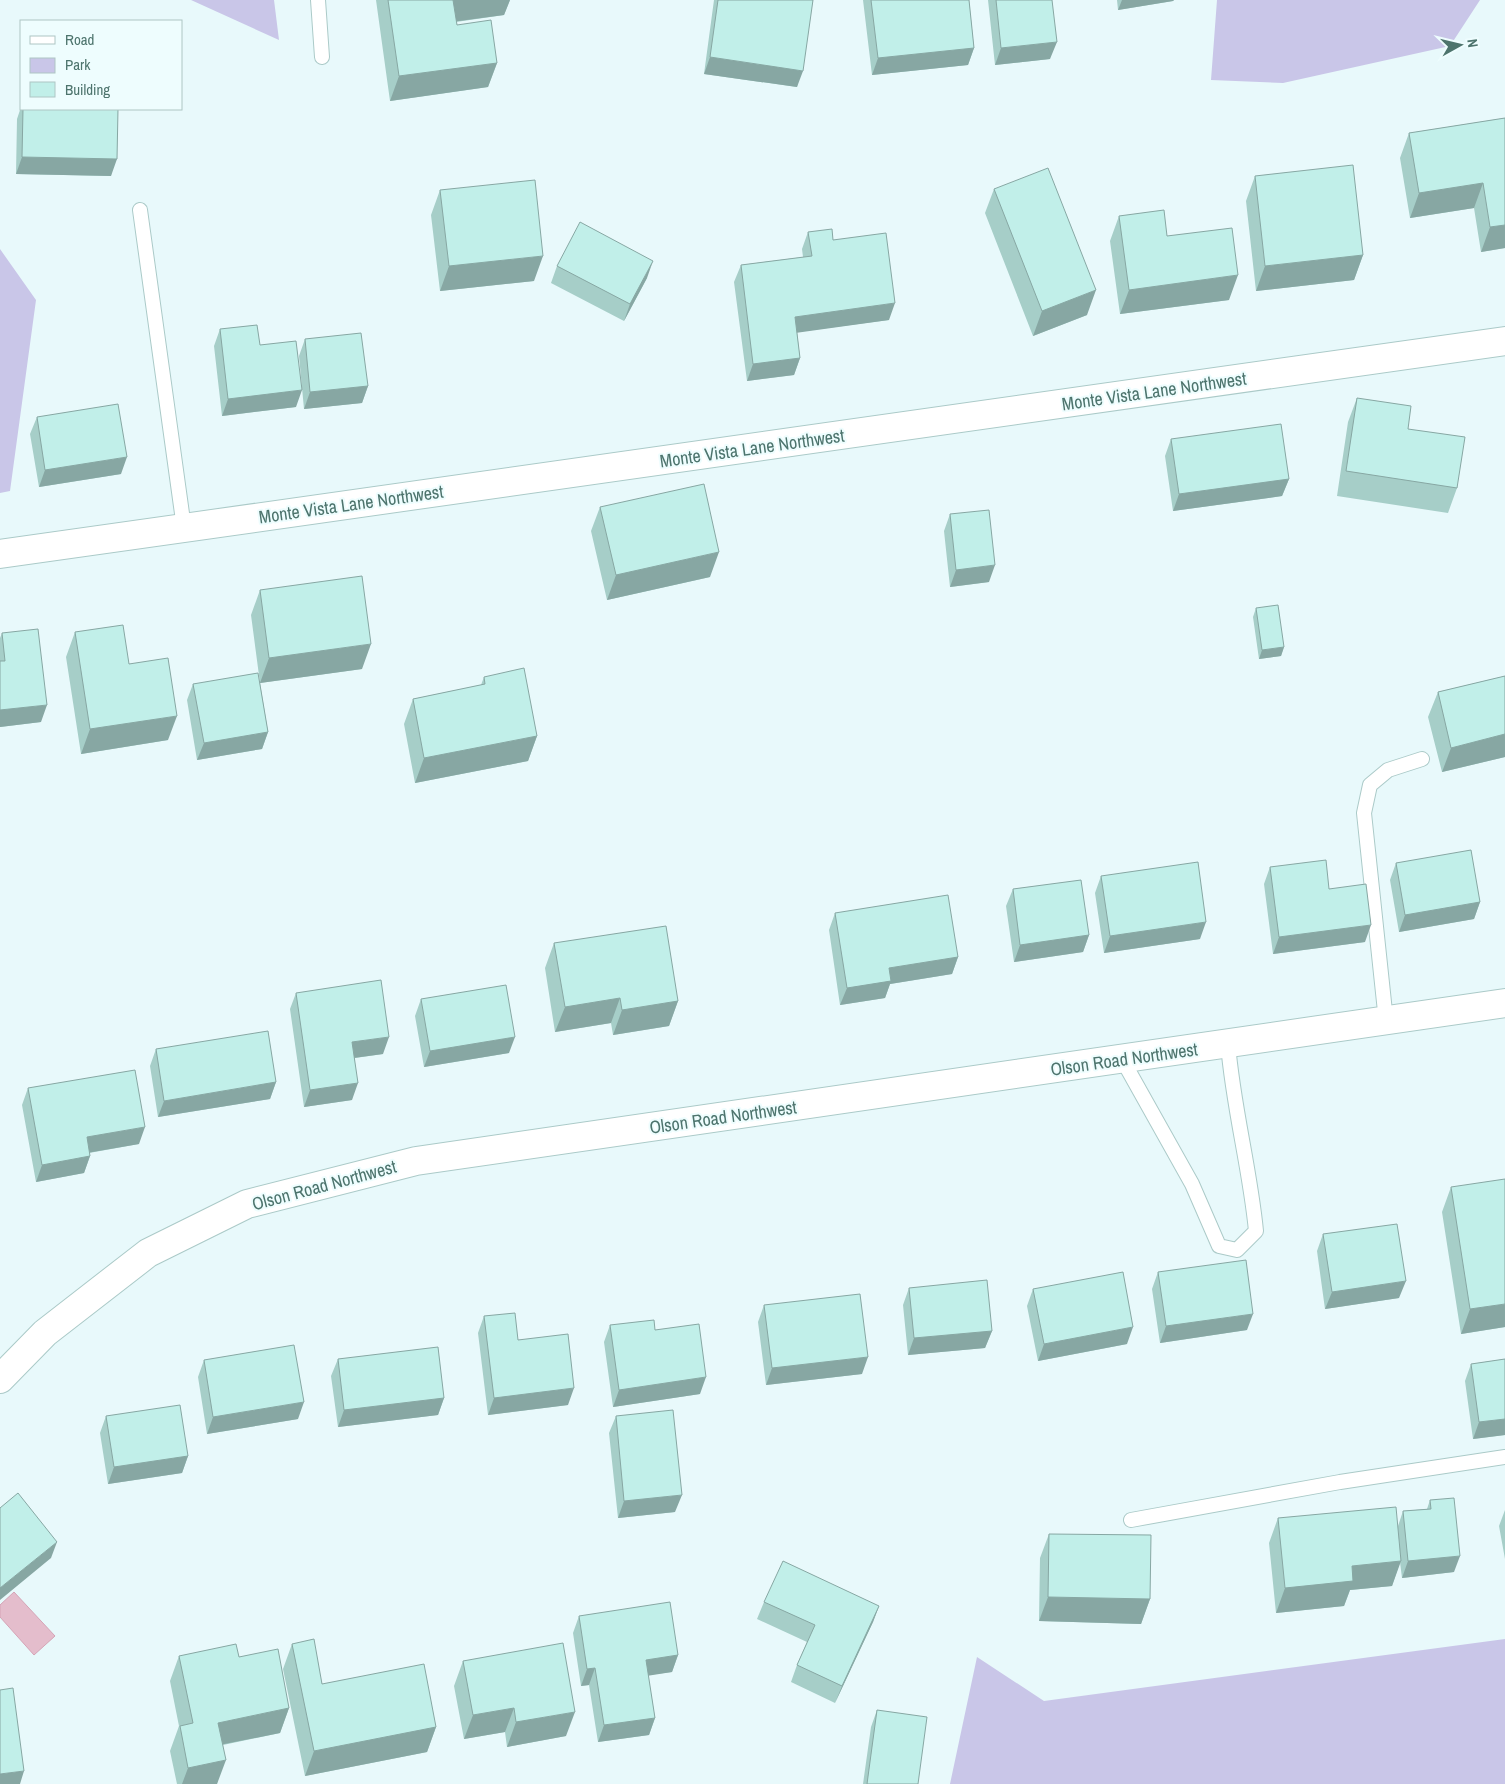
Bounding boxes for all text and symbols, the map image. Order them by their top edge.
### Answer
legend [20,20,182,110]
north arrow [1435,20,1485,70]
text: Road [65,29,94,50]
text: N [1463,38,1482,49]
text: Park [65,54,91,75]
text: Building [65,79,110,100]
street label: Monte Vista Lane Northwest [1060,366,1248,416]
street label: Monte Vista Lane Northwest [658,423,846,473]
street label: Monte Vista Lane Northwest [257,479,445,529]
street label: Olson Road Northwest [1049,1036,1199,1082]
street label: Olson Road Northwest [648,1094,798,1140]
street label: Olson Road Northwest [249,1154,399,1216]

